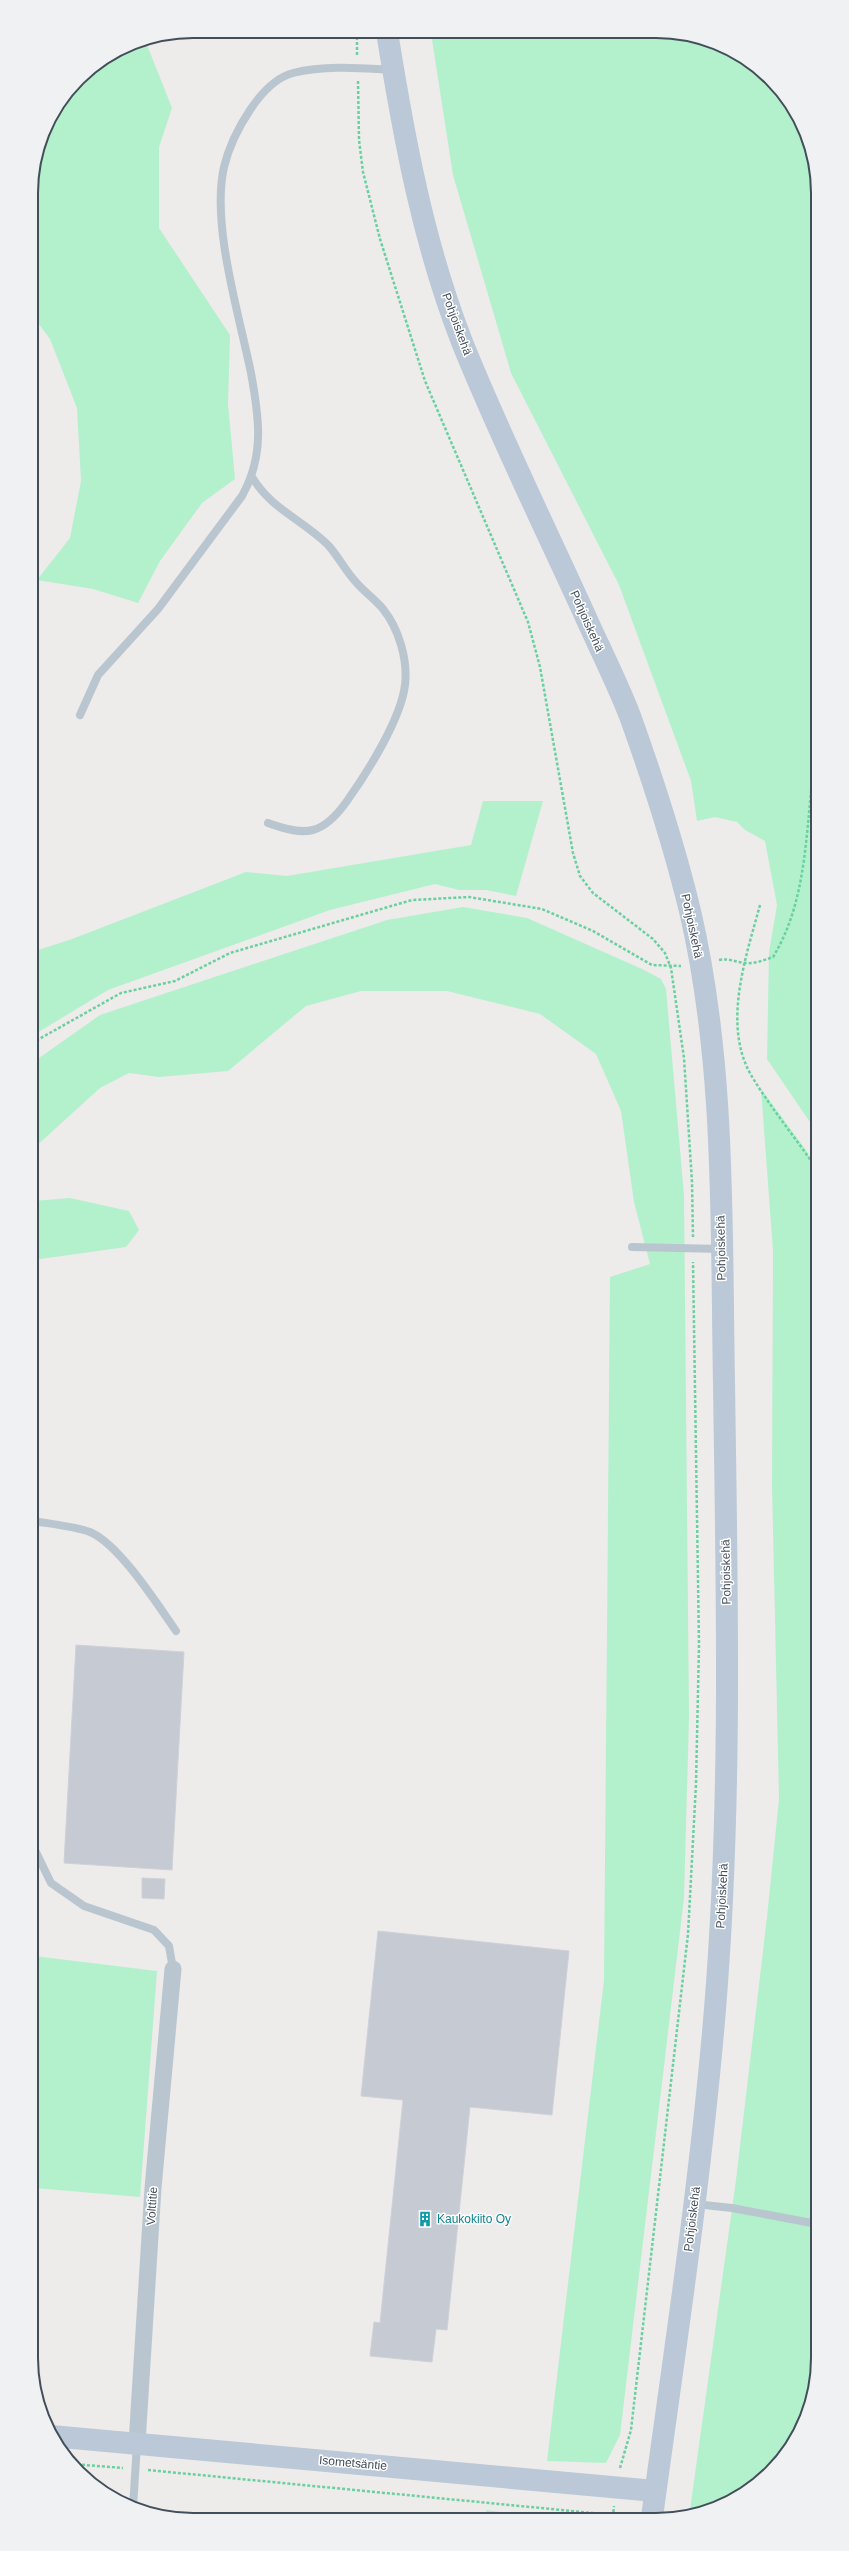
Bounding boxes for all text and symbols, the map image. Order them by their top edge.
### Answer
street label: Pohjoiskehä [439,291,475,357]
street label: Pohjoiskehä [567,588,607,654]
street label: Pohjoiskehä [678,893,706,960]
street label: Pohjoiskehä [713,1215,729,1281]
street label: Pohjoiskehä [718,1539,734,1605]
street label: Pohjoiskehä [713,1863,731,1929]
street label: Pohjoiskehä [681,2185,703,2252]
street label: Volttitie [144,2186,160,2226]
building icon: Kaukokiito Oy [416,2210,434,2228]
place label: Kaukokiito Oy [437,2212,511,2226]
street label: Isometsäntie [318,2453,388,2473]

